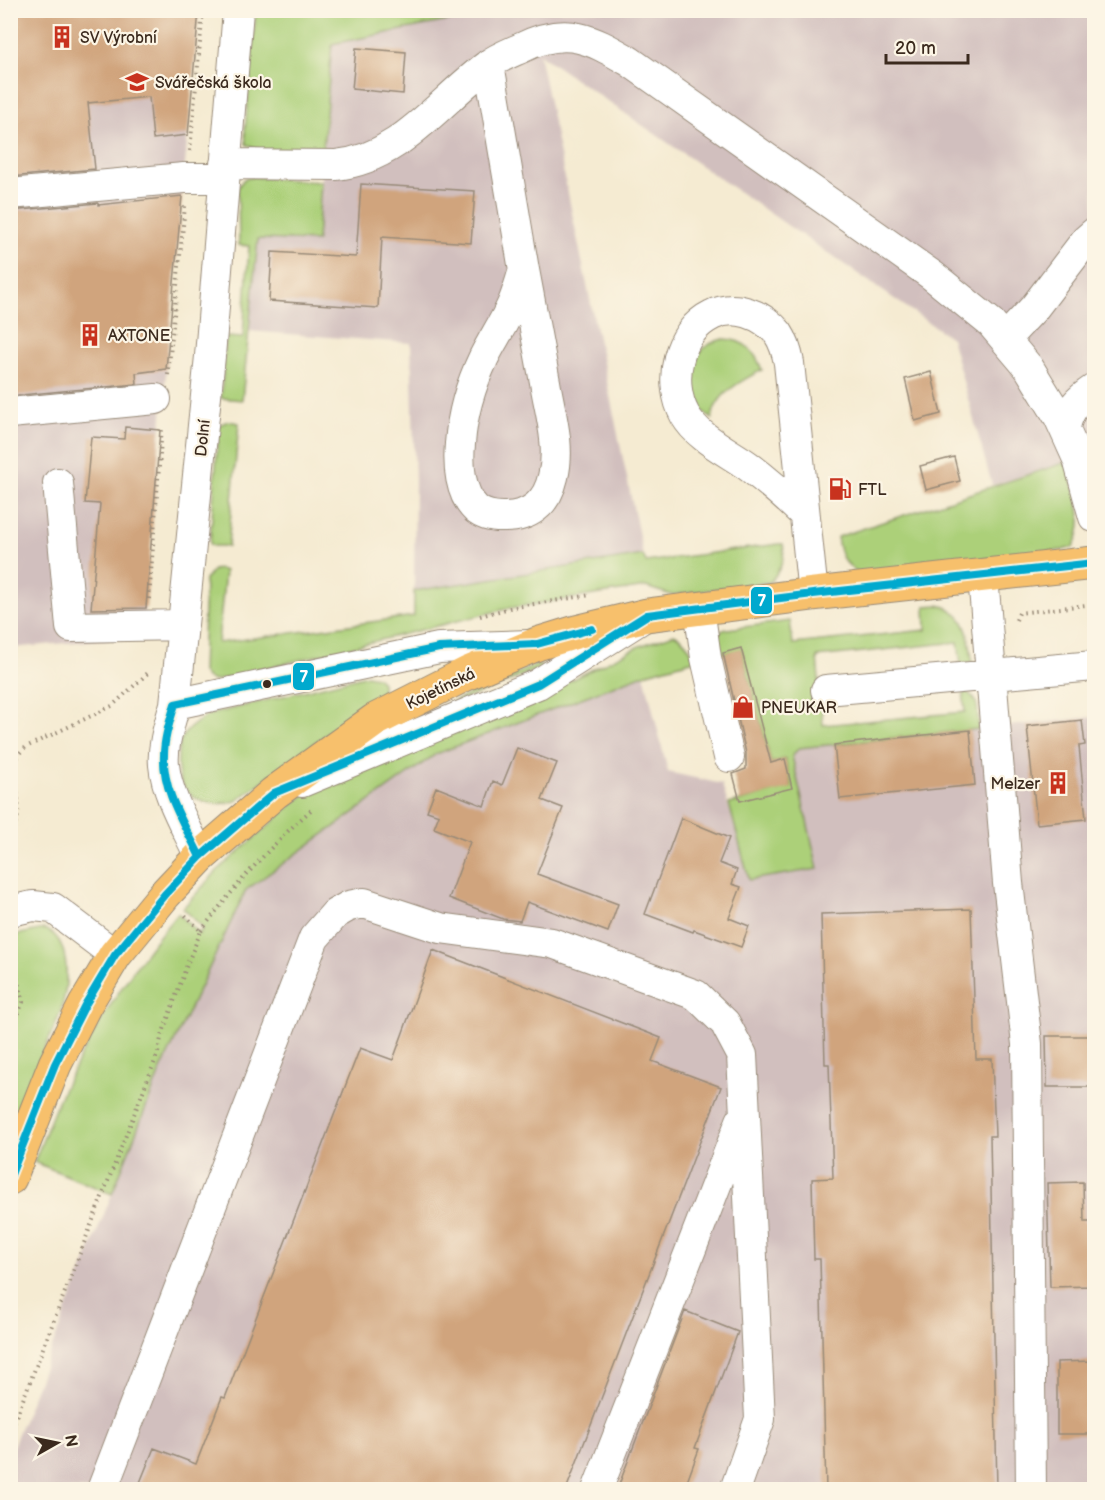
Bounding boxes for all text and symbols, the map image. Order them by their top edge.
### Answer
building icon: SV Výrobní [49,24,75,50]
scale bar [886,27,968,65]
place label: SV Výrobní [80,29,157,48]
text: 20 m [895,38,936,59]
school or university icon: Svářečská škola [124,69,150,95]
place label: Svářečská škola [155,74,271,93]
building icon: AXTONE [77,322,103,348]
place label: AXTONE [108,327,170,346]
street label: Dolní [192,419,215,458]
fuel station icon: FTL [827,476,853,502]
place label: FTL [858,481,887,500]
line badge: 7 [750,586,773,615]
text: 7 [758,592,767,611]
line badge: 7 [292,662,315,691]
street label: Kojetínská [403,664,478,714]
text: 7 [300,668,309,687]
unlabelled marker [261,678,273,690]
shop icon: PNEUKAR [730,694,756,720]
place label: PNEUKAR [761,699,837,718]
building icon: Melzer [1045,770,1071,796]
place label: Melzer [990,775,1040,794]
north arrow [27,1413,87,1473]
text: N [60,1433,81,1448]

